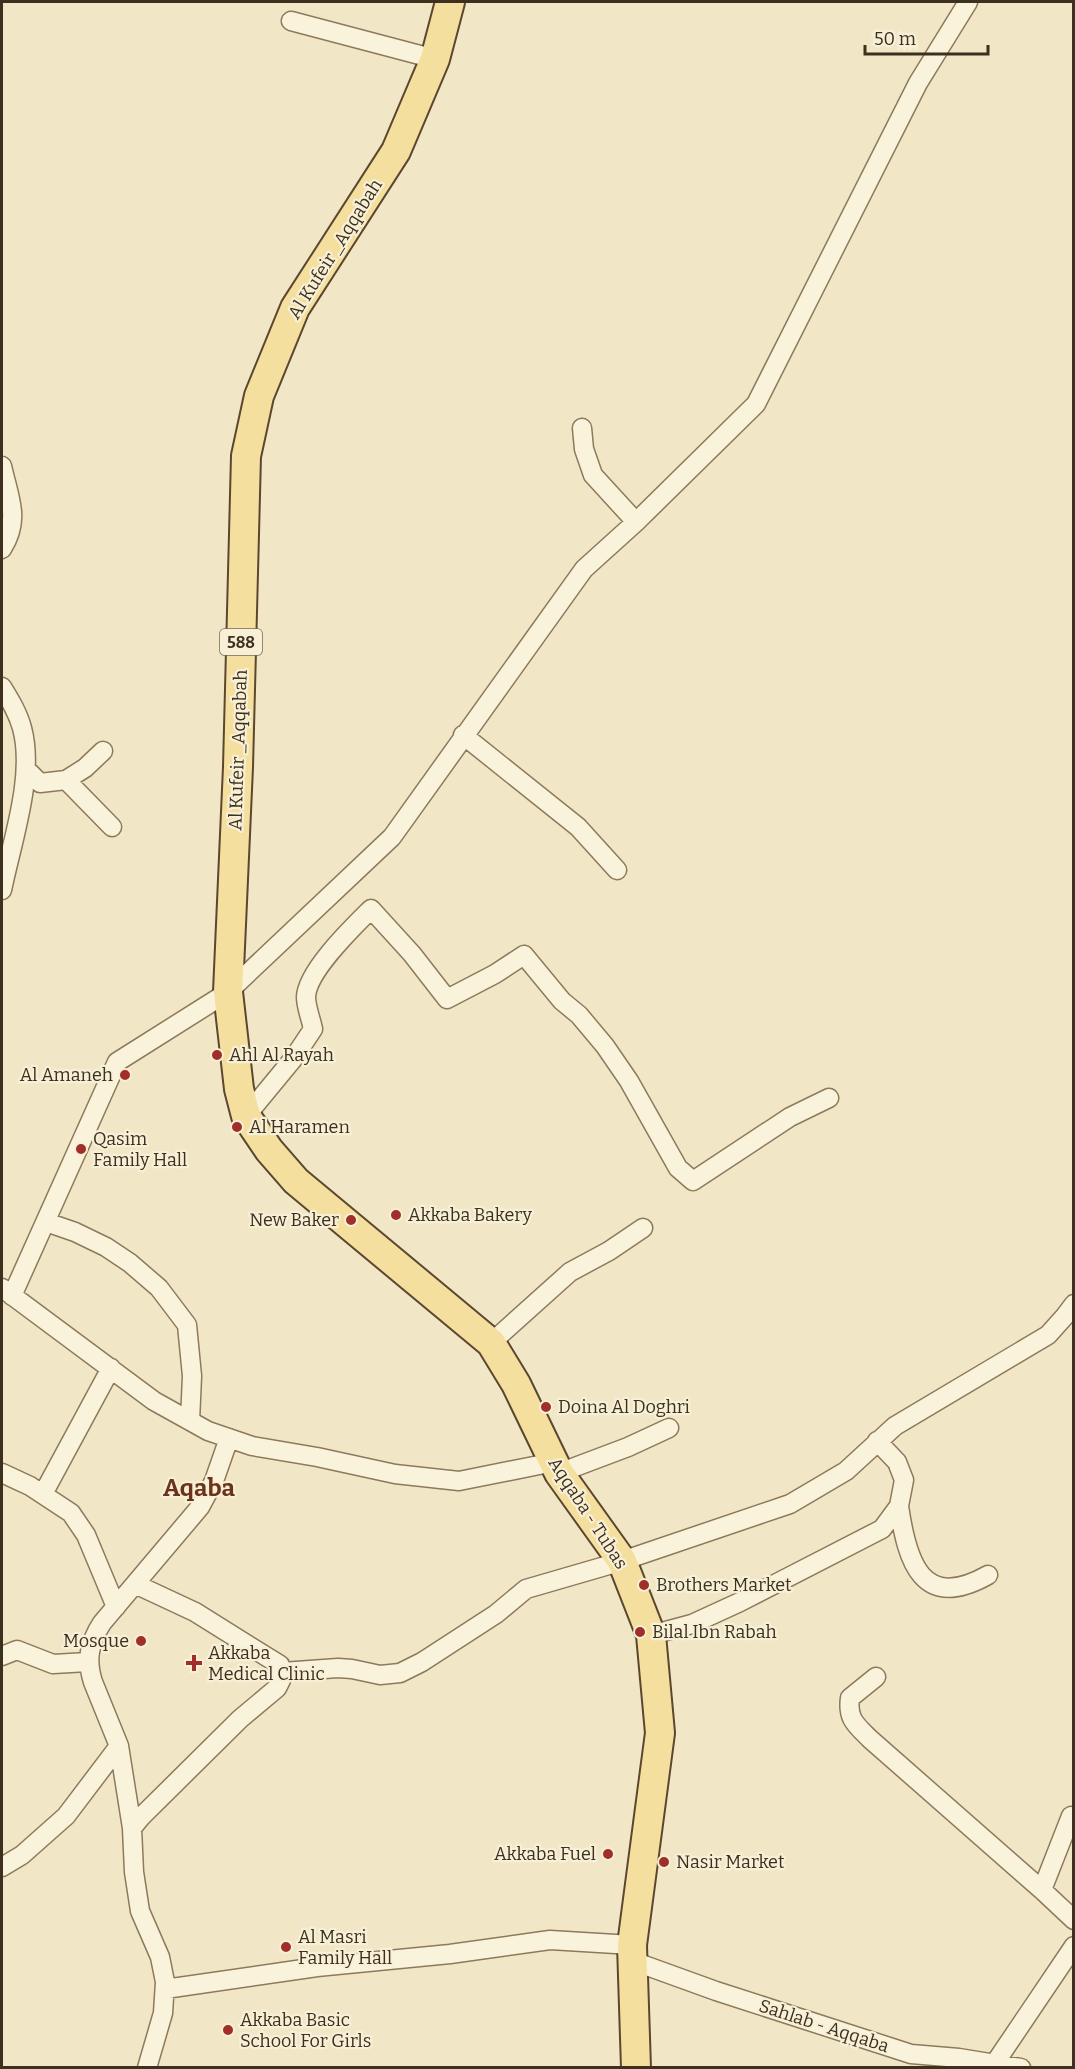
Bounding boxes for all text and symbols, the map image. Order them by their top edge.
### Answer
scale bar [865,18,988,56]
text: 50 m [874,28,916,50]
street label: Al Kufeir _Aqqabah [283,175,387,323]
road number: 588 [220,629,262,655]
street label: Al Kufeir _Aqqabah [224,669,252,831]
place label: Ahl Al Rayah [229,1044,334,1066]
marker: Ahl Al Rayah [210,1048,224,1062]
place label: Al Amaneh [20,1064,113,1086]
marker: Al Amaneh [118,1068,132,1082]
place label: Al Haramen [249,1116,350,1138]
marker: Al Haramen [230,1120,244,1134]
place label: Qasim Family Hall [93,1128,187,1171]
marker: Qasim Family Hall [74,1142,88,1156]
place label: Akkaba Bakery [408,1204,532,1226]
marker: Akkaba Bakery [389,1208,403,1222]
place label: New Baker [249,1209,339,1231]
marker: New Baker [344,1213,358,1227]
place label: Doina Al Doghri [558,1396,690,1418]
marker: Doina Al Doghri [539,1400,553,1414]
street label: Aqqaba - Tubas [544,1453,632,1573]
district label: Aqaba [163,1474,236,1502]
place label: Brothers Market [656,1574,792,1596]
marker: Brothers Market [637,1578,651,1592]
place label: Bilal Ibn Rabah [652,1621,777,1643]
marker: Bilal Ibn Rabah [633,1625,647,1639]
place label: Mosque [63,1630,129,1652]
marker: Mosque [134,1634,148,1648]
place label: Akkaba Medical Clinic [208,1642,325,1685]
marker: Akkaba Medical Clinic [185,1654,203,1672]
place label: Akkaba Fuel [494,1843,596,1865]
marker: Akkaba Fuel [601,1847,615,1861]
place label: Nasir Market [676,1851,785,1873]
marker: Nasir Market [657,1855,671,1869]
place label: Al Masri Family Hall [298,1926,392,1969]
marker: Al Masri Family Hall [279,1940,293,1954]
street label: Sahlab - Aqqaba [756,1995,892,2057]
place label: Akkaba Basic School For Girls [240,2009,371,2052]
marker: Akkaba Basic School For Girls [221,2023,235,2037]

